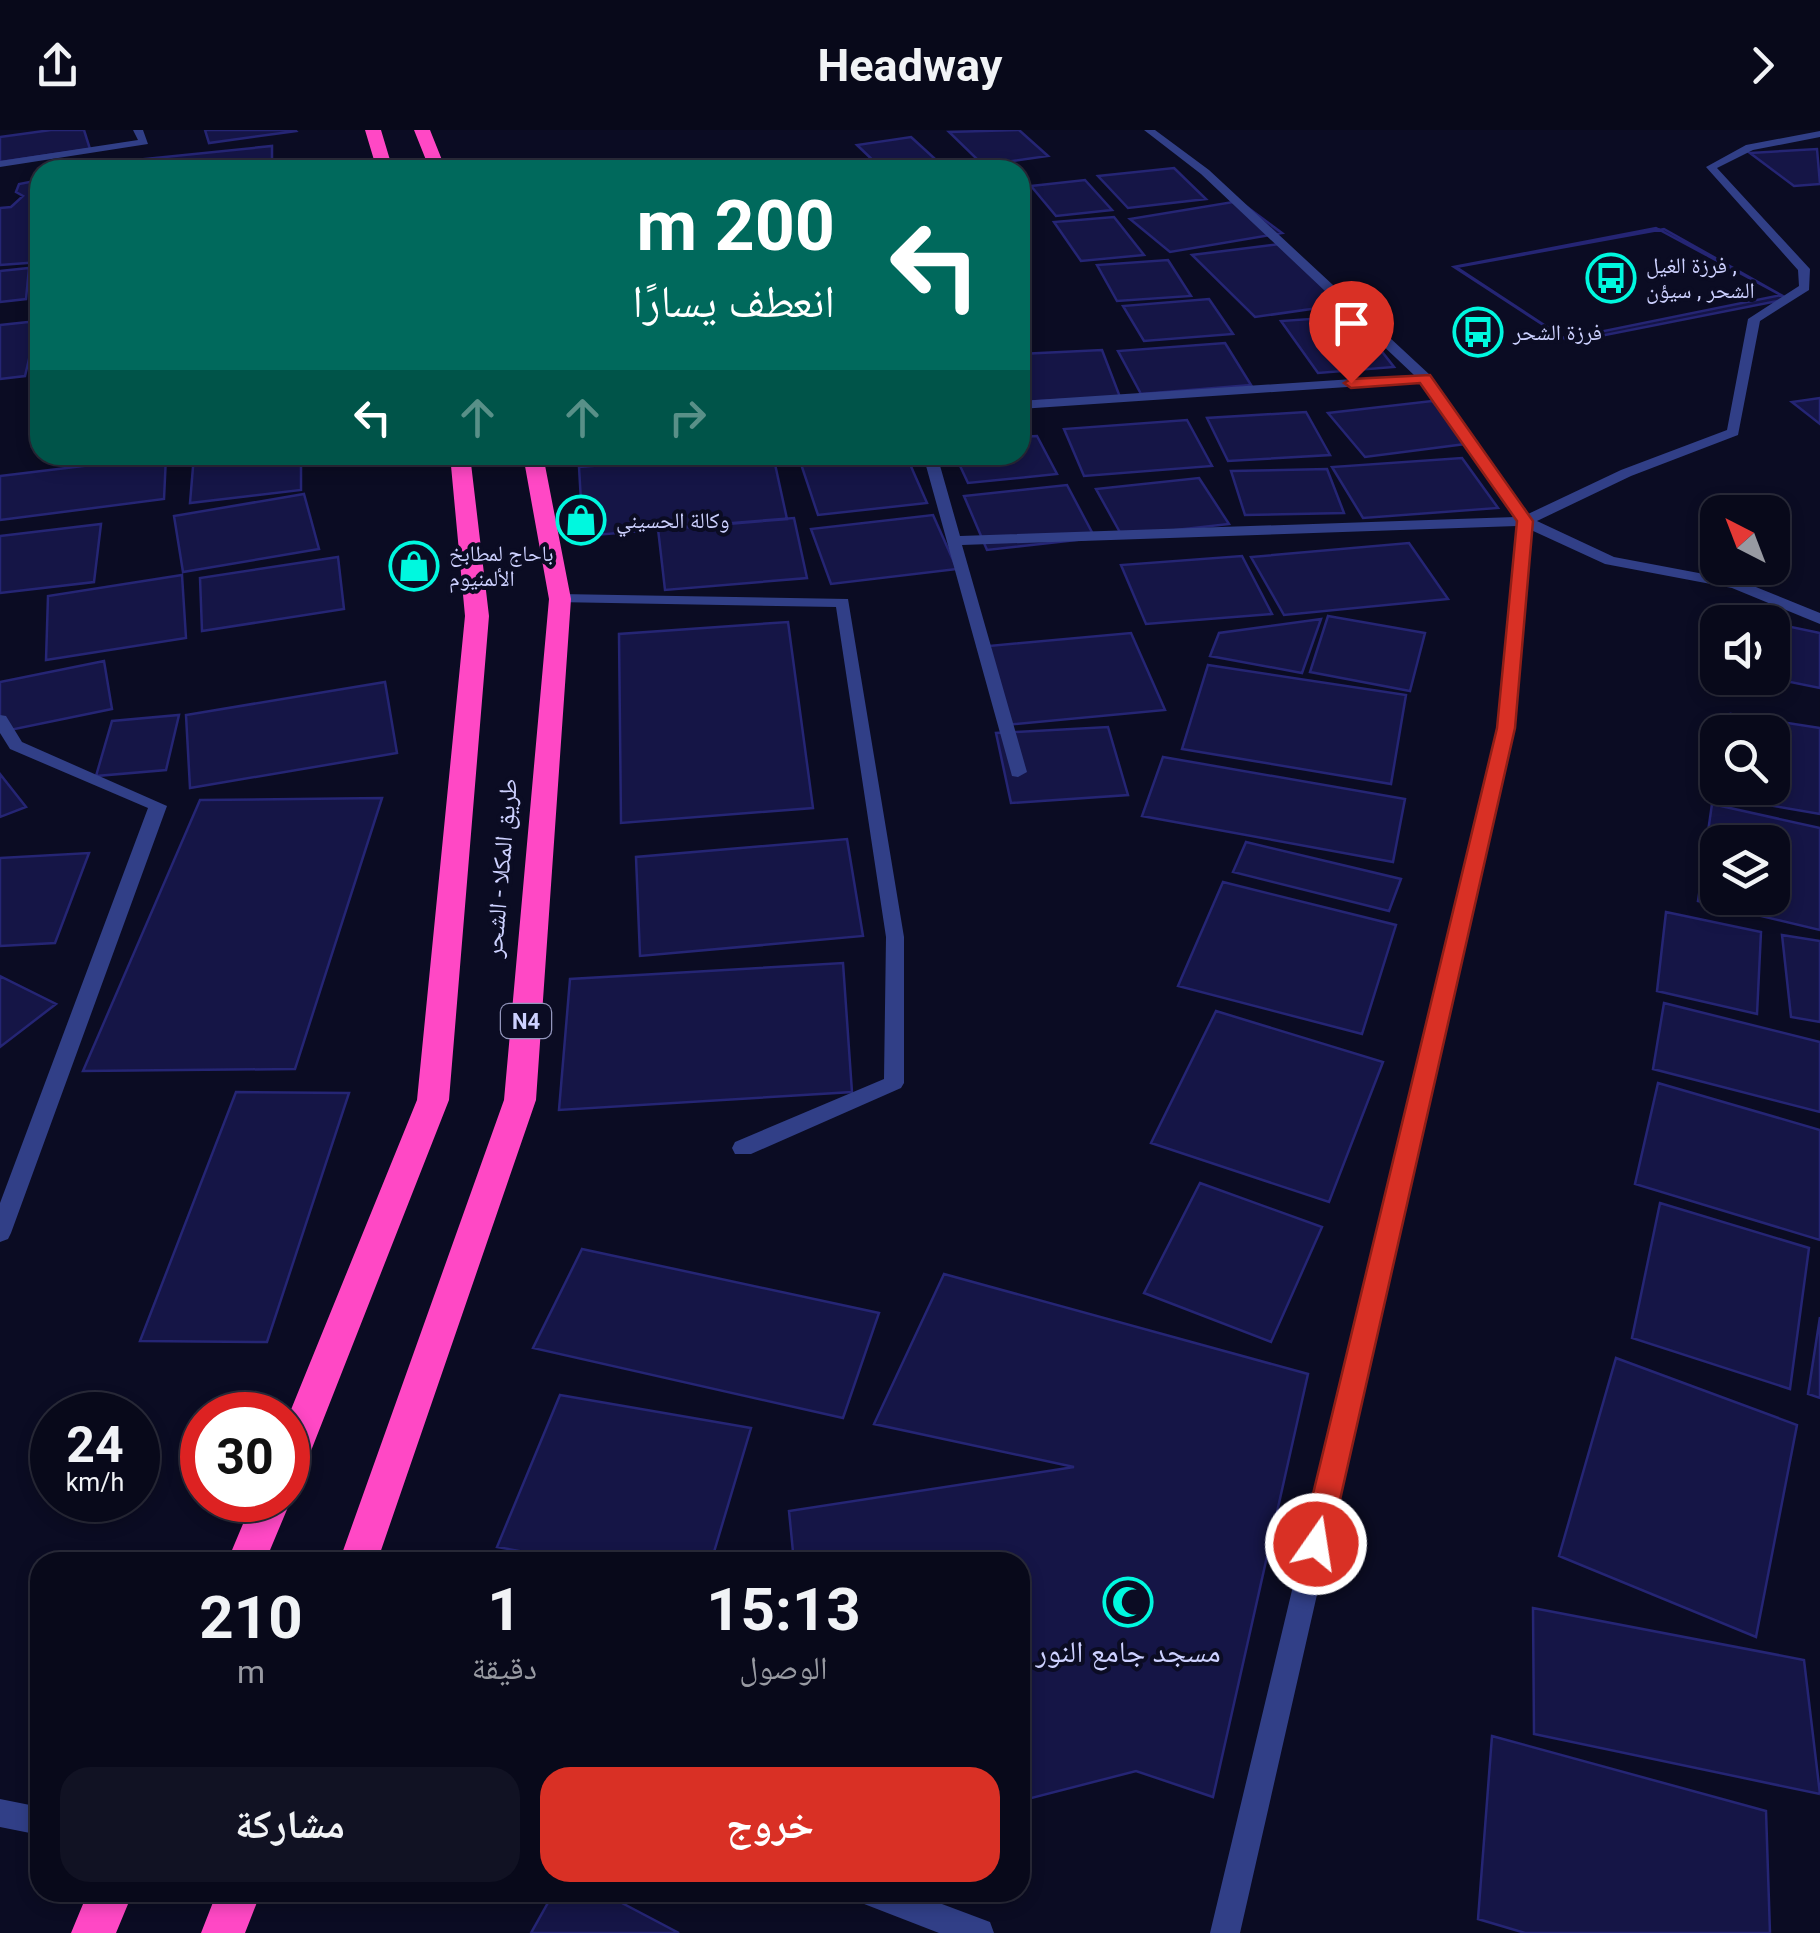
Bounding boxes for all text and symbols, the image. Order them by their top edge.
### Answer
icon: share [30,38,85,93]
icon: forward [1735,38,1790,93]
text: Headway [818,39,1002,92]
text: 200 m [636,185,835,267]
icon: left [870,200,1000,330]
bus stop icon: فرزة الغيل , الشحر , سيؤن [1585,252,1637,304]
place label: فرزة الغيل , الشحر , سيؤن [1646,253,1755,304]
text: انعطف يسارًا [632,275,835,328]
pin [1309,281,1394,384]
icon: arrive [1324,296,1379,351]
bus stop icon: فرزة الشحر [1452,306,1504,358]
place label: فرزة الشحر [1512,320,1602,345]
icon: left [345,390,400,445]
icon: ahead [450,390,505,445]
icon: ahead [555,390,610,445]
icon: right [660,390,715,445]
shop icon: وكالة الحسيني [555,494,607,546]
north arrow [1700,495,1790,585]
map controls [1700,495,1790,915]
place label: وكالة الحسيني [616,508,730,537]
shop icon: باحاج لمطابخ الألمنيوم [388,540,440,592]
place label: باحاج لمطابخ الألمنيوم [449,541,553,593]
button: sound [1700,605,1790,695]
button: search [1700,715,1790,805]
street label: طريق المكلا - الشحر [479,777,524,960]
button: layers [1700,825,1790,915]
road number: N4 [501,1004,551,1038]
speed limit sign: 30 [180,1392,310,1522]
text: 24 [66,1416,124,1474]
text: km/h [66,1468,124,1497]
position arrow [1264,1492,1368,1596]
text: 1 [487,1574,522,1645]
text: 15:13 [706,1574,861,1645]
mosque icon: مسجد جامع النور [1102,1576,1154,1628]
text: 210 [199,1582,303,1653]
place label: مسجد جامع النور [1034,1634,1221,1671]
text: دقيقة [472,1649,537,1687]
text: الوصول [739,1649,828,1687]
text: m [237,1653,265,1691]
button: مشاركة [60,1767,520,1882]
button: خروج [540,1767,1000,1882]

